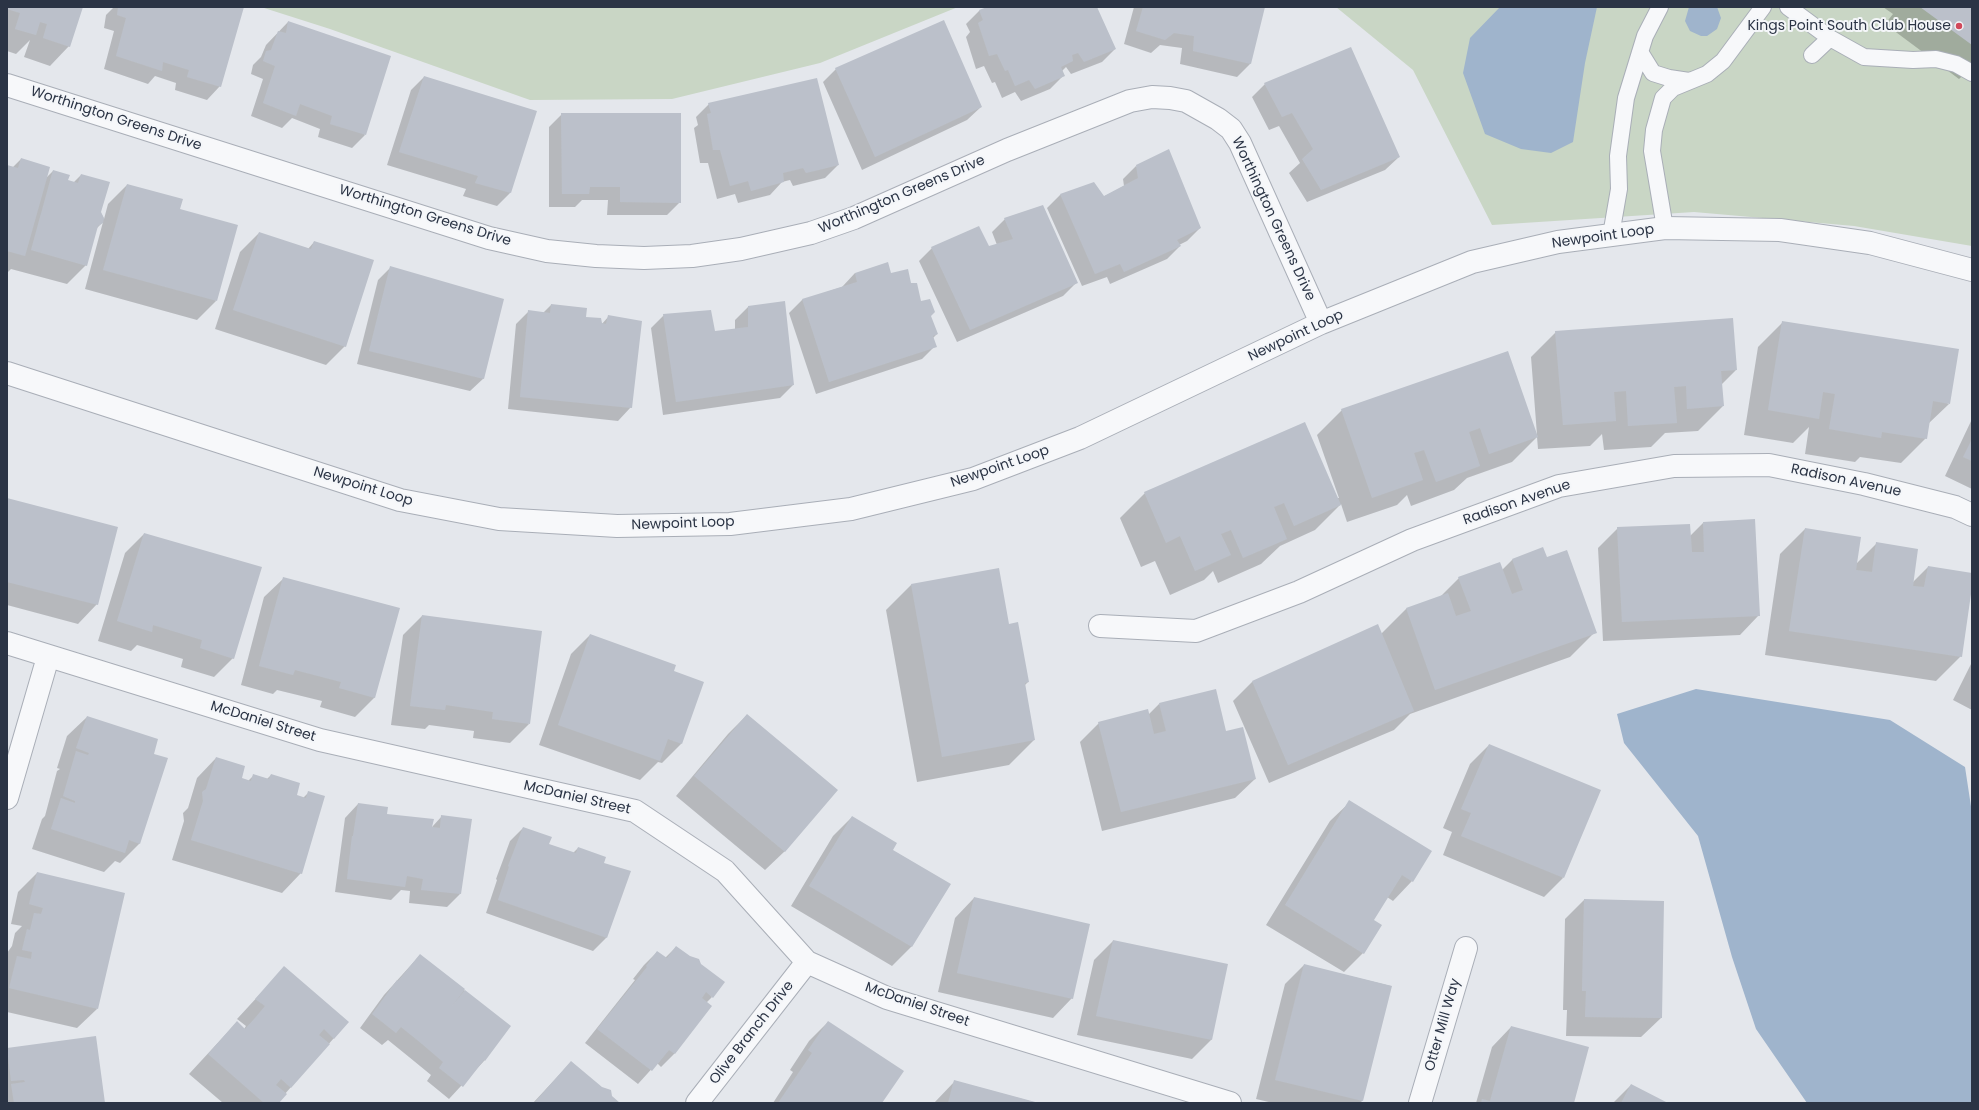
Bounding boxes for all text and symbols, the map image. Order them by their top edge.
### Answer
place label: Kings Point South Club House [1747,18,1951,34]
marker: Kings Point South Club House [1954,21,1964,31]
street label: Worthington Greens Drive [28,83,204,155]
street label: Worthington Greens Drive [1228,134,1318,304]
street label: Worthington Greens Drive [816,152,988,238]
street label: Worthington Greens Drive [337,182,513,250]
street label: Newpoint Loop [1551,222,1655,252]
street label: Newpoint Loop [1246,307,1346,365]
street label: Newpoint Loop [949,442,1051,492]
street label: Radison Avenue [1789,461,1903,501]
street label: Newpoint Loop [311,464,415,510]
street label: Radison Avenue [1461,477,1573,529]
street label: Newpoint Loop [631,514,735,534]
street label: McDaniel Street [208,698,318,746]
street label: McDaniel Street [522,778,632,818]
street label: Otter Mill Way [1422,977,1464,1073]
street label: Olive Branch Drive [706,978,798,1088]
street label: McDaniel Street [863,979,971,1031]

